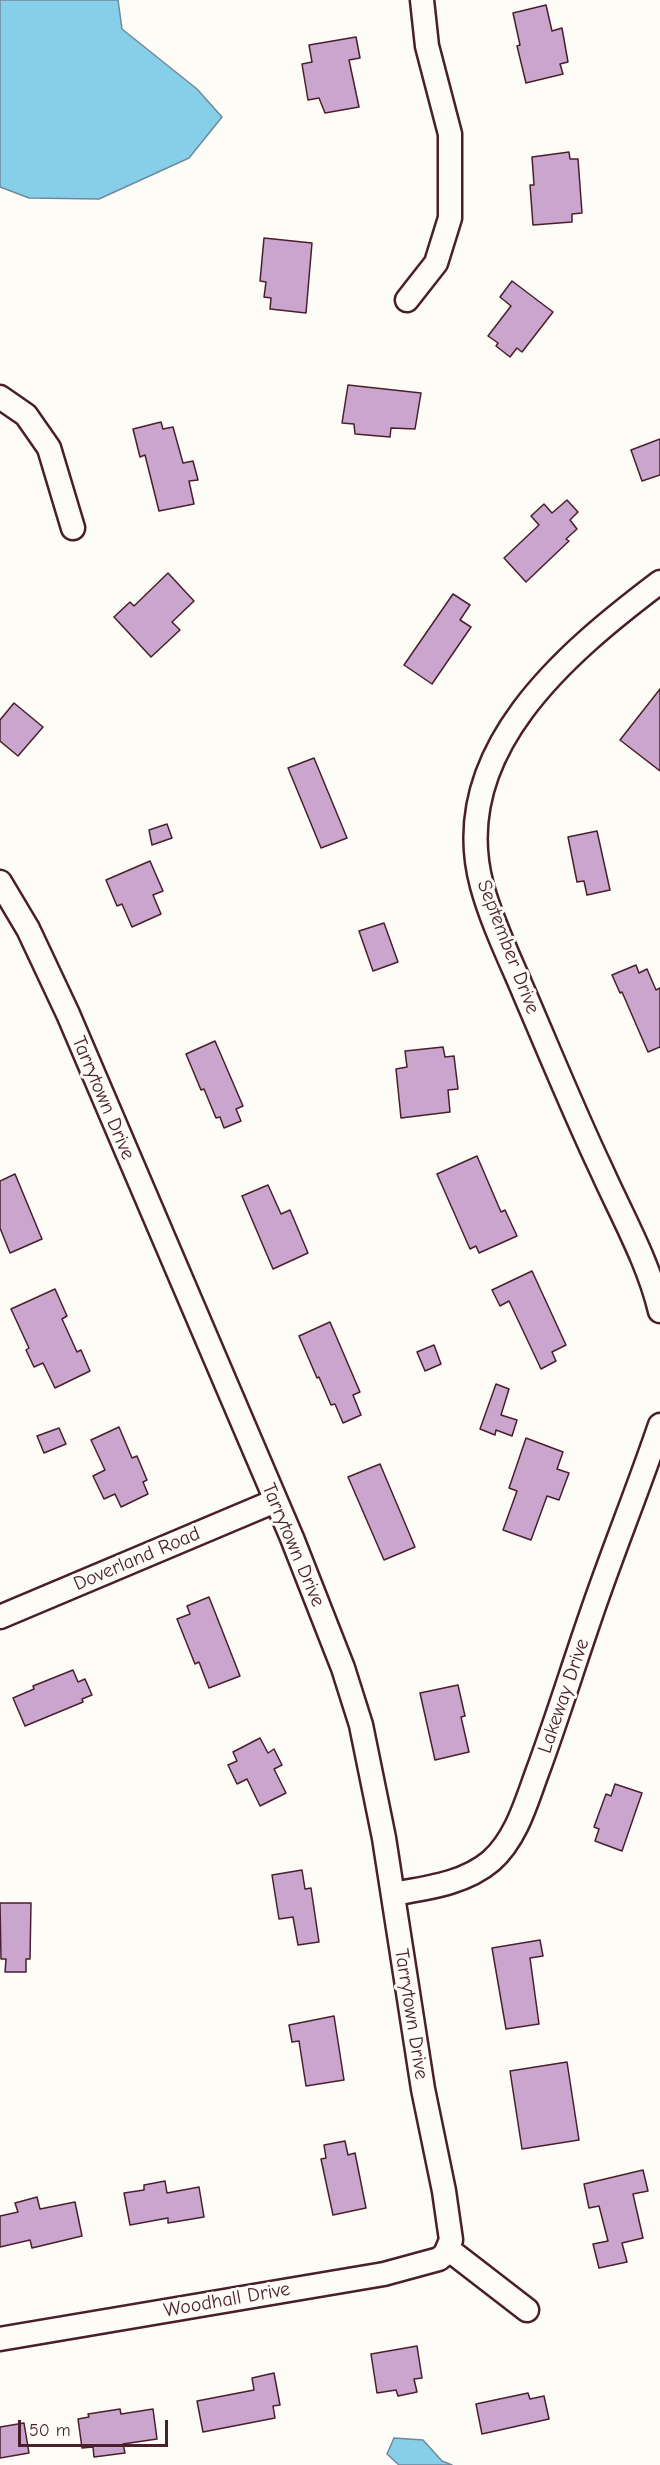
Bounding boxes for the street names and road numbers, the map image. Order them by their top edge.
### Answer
street label: September Drive [471,877,545,1017]
street label: Tarrytown Drive [66,1033,140,1163]
street label: Tarrytown Drive [256,1480,330,1610]
street label: Doverland Road [70,1522,204,1596]
street label: Lakeway Drive [533,1635,595,1757]
street label: Tarrytown Drive [389,1947,433,2081]
street label: Woodhall Drive [162,2277,292,2323]

